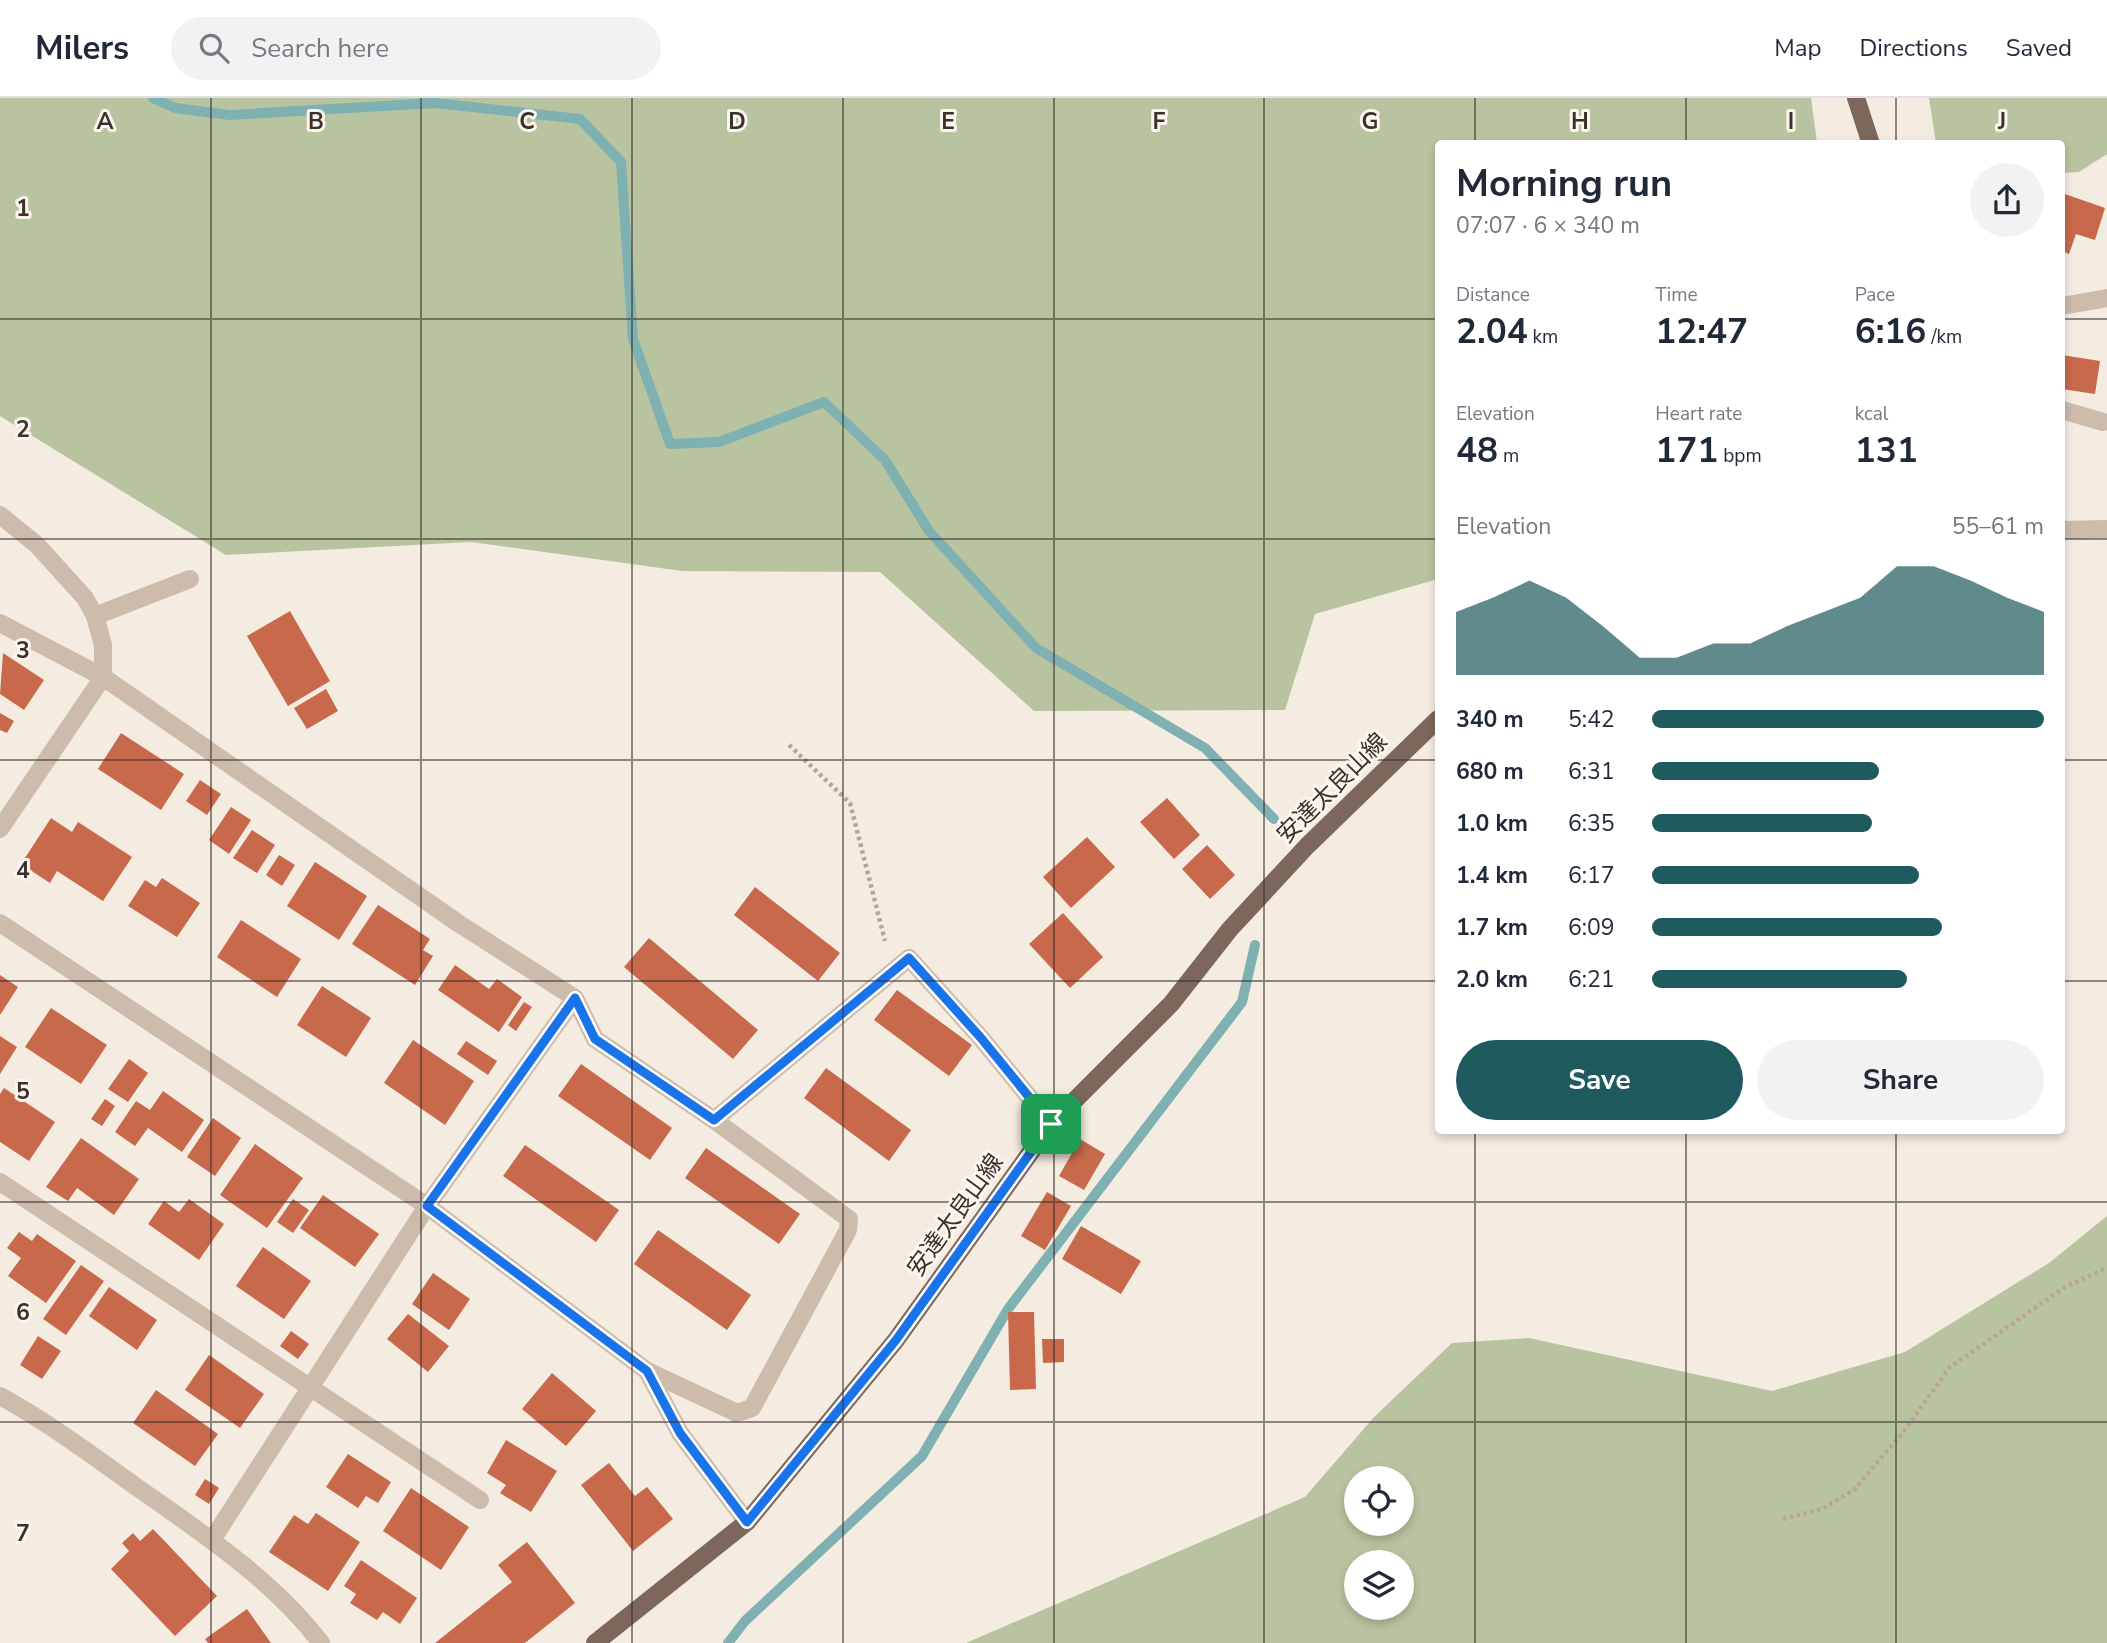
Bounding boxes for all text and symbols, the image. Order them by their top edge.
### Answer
search box [171,17,661,80]
text: Milers [35,26,129,71]
icon: search [195,29,233,67]
text: Search here [251,31,389,66]
text: Map [1774,32,1821,64]
text: Directions [1859,32,1968,64]
text: Saved [2006,32,2072,64]
text: A [96,106,114,137]
text: B [308,106,324,137]
text: C [519,106,535,137]
text: D [728,106,746,137]
text: E [941,106,955,137]
text: F [1153,106,1166,137]
text: G [1362,106,1378,137]
text: H [1571,106,1589,137]
text: I [1788,106,1794,137]
text: J [1997,106,2006,137]
text: Morning run [1456,158,1672,209]
button: share [1970,163,2044,237]
text: 1 [16,193,30,224]
text: 07:07 · 6 × 340 m [1456,210,1640,241]
text: Distance [1456,282,1530,308]
text: Time [1655,282,1698,308]
text: Pace [1855,282,1895,308]
text: 2.04 [1456,308,1528,355]
text: 12:47 [1655,308,1748,355]
text: 6:16 [1855,308,1926,355]
text: km [1528,324,1558,350]
text: /km [1926,324,1962,350]
text: Elevation [1456,401,1535,427]
text: Heart rate [1655,401,1742,427]
text: kcal [1855,401,1888,427]
text: 2 [16,414,30,445]
text: 48 [1456,427,1498,474]
text: 171 [1655,427,1718,474]
text: 131 [1855,427,1918,474]
text: m [1498,443,1519,469]
text: bpm [1718,443,1762,469]
text: Elevation [1456,511,1551,542]
text: 55–61 m [1952,511,2044,542]
text: 3 [16,635,30,666]
text: 340 m [1456,704,1524,735]
text: 5:42 [1568,704,1615,735]
street label: 安達太良山線 [1270,726,1394,850]
text: 680 m [1456,756,1524,787]
text: 6:31 [1568,756,1615,787]
text: 1.0 km [1456,808,1528,839]
text: 6:35 [1568,808,1615,839]
text: 4 [16,855,30,886]
text: 1.4 km [1456,860,1528,891]
text: 6:17 [1568,860,1615,891]
text: 1.7 km [1456,912,1528,943]
text: 6:09 [1568,912,1615,943]
text: 2.0 km [1456,964,1528,995]
text: 6:21 [1568,964,1615,995]
button: Save [1456,1040,1743,1120]
button: Share [1757,1040,2044,1120]
text: 5 [16,1076,30,1107]
pin [1021,1094,1081,1154]
icon: arrive [1032,1105,1070,1143]
street label: 安達太良山線 [900,1147,1010,1283]
text: 6 [16,1297,30,1328]
map controls [1344,1466,1414,1620]
button: locate [1344,1466,1414,1536]
text: 7 [16,1518,30,1549]
button: layers [1344,1550,1414,1620]

